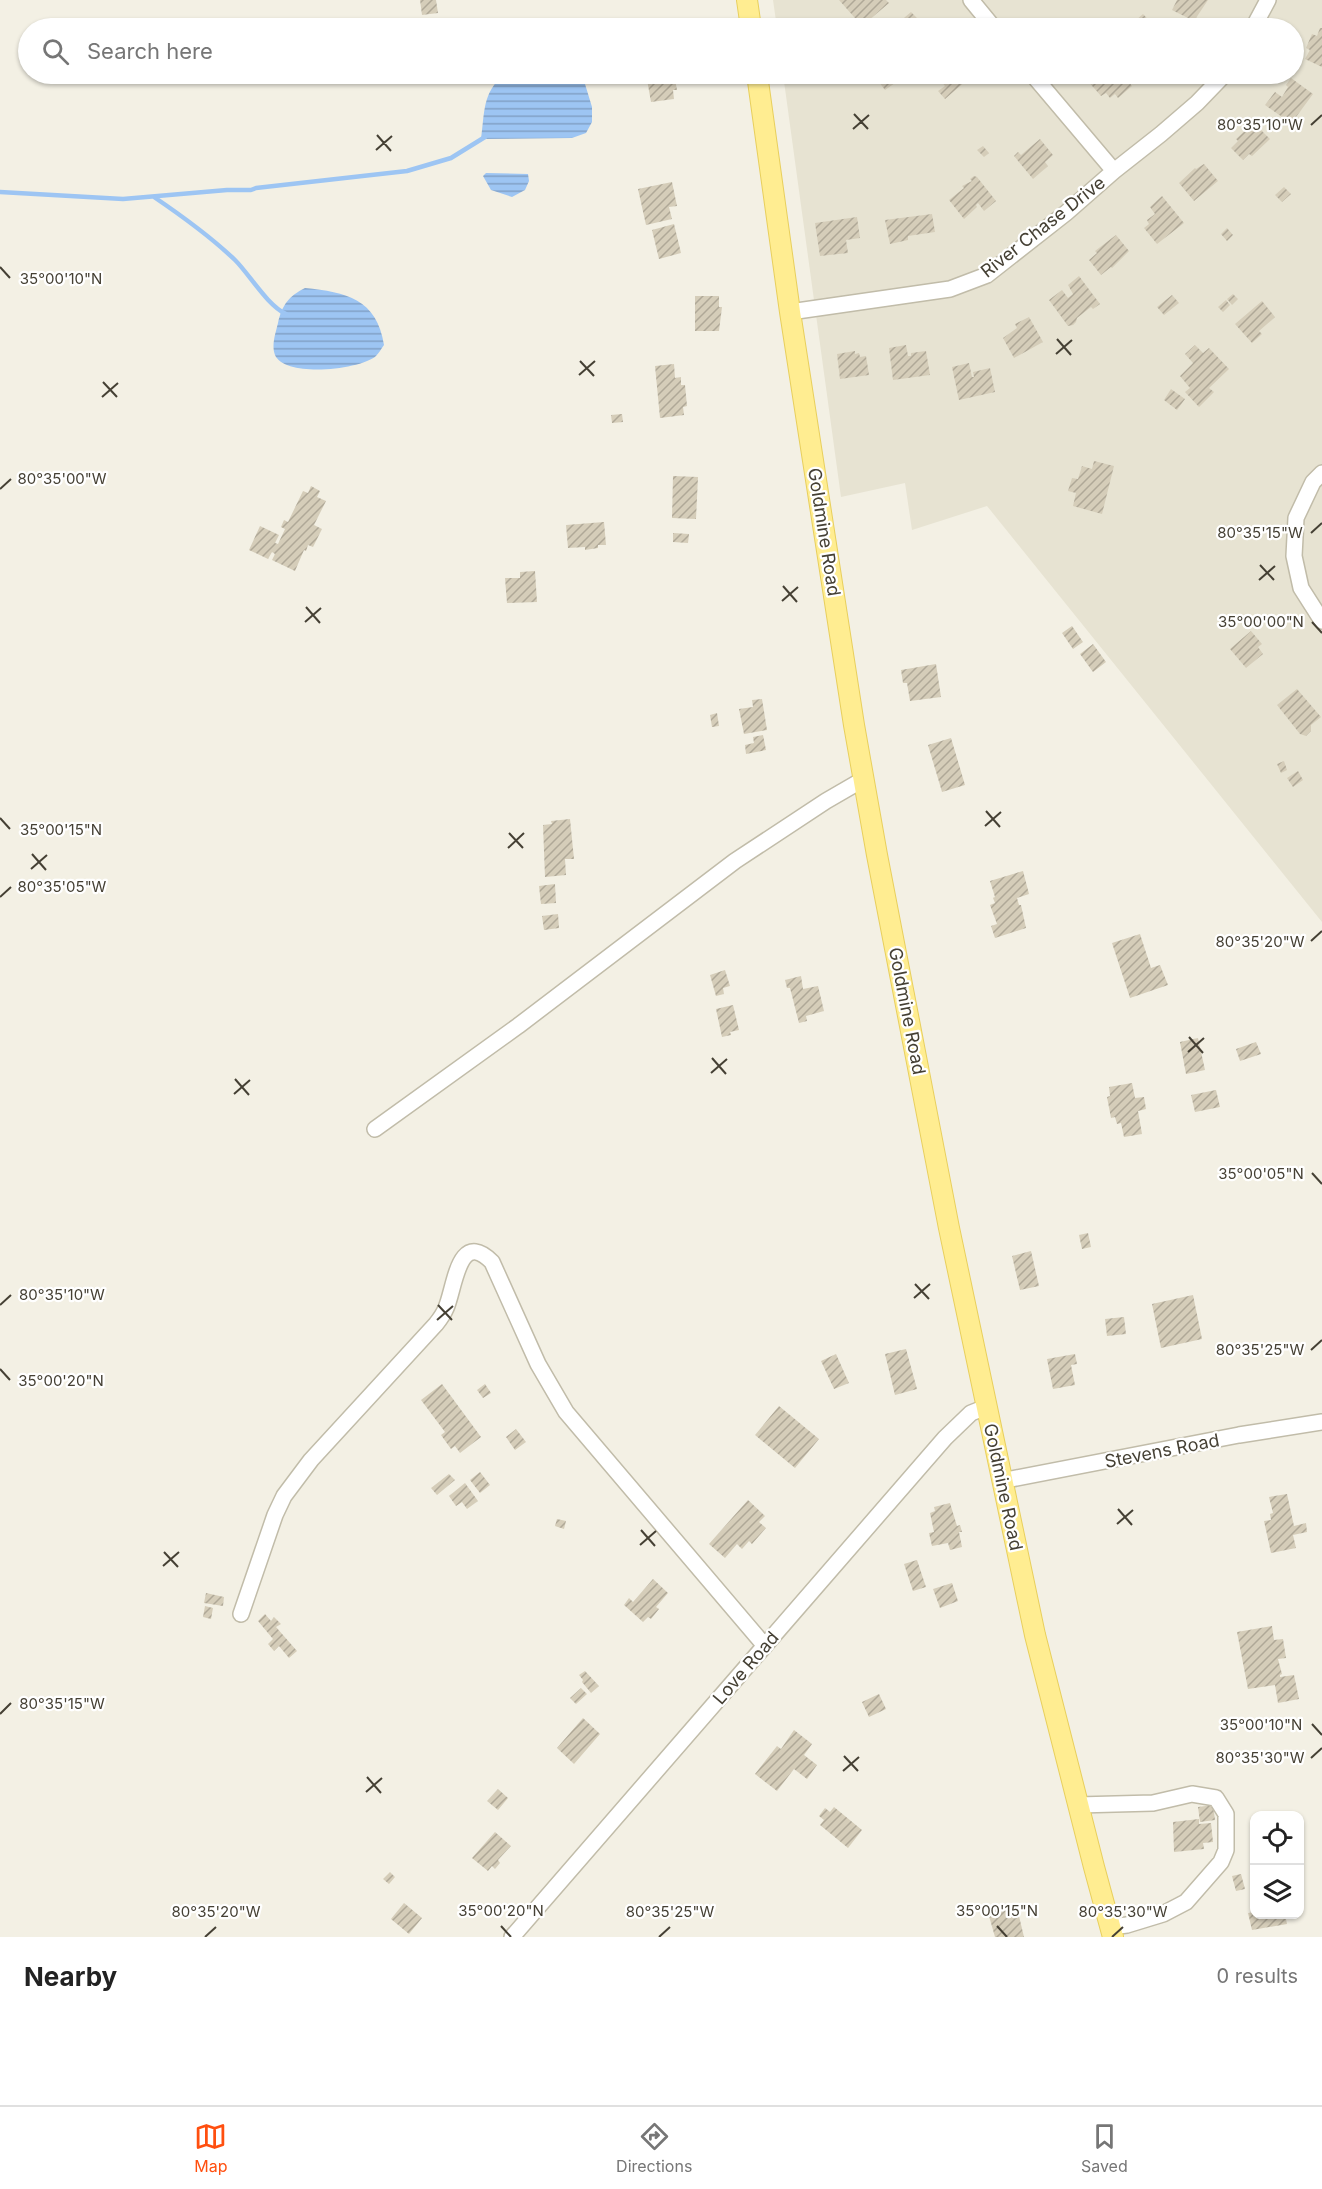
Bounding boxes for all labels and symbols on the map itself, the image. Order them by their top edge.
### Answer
text: 80°35'10"W [1217,115,1303,134]
street label: River Chase Drive [976,172,1109,282]
text: 35°00'10"N [20,269,102,288]
street label: Goldmine Road [804,466,845,597]
text: 80°35'00"W [17,469,107,488]
text: 80°35'15"W [1217,523,1303,542]
text: 35°00'00"N [1218,612,1304,631]
text: 35°00'15"N [20,820,102,839]
text: 80°35'05"W [18,877,107,896]
text: 80°35'20"W [1216,932,1305,951]
street label: Goldmine Road [885,945,930,1076]
text: 35°00'05"N [1218,1164,1304,1183]
text: 80°35'10"W [19,1285,105,1304]
text: 80°35'25"W [1216,1340,1304,1359]
text: 35°00'20"N [18,1371,104,1390]
street label: Goldmine Road [980,1421,1027,1552]
street label: Stevens Road [1103,1429,1221,1472]
street label: Love Road [708,1627,783,1708]
text: 80°35'15"W [19,1694,105,1713]
text: 35°00'10"N [1220,1715,1302,1734]
text: 80°35'30"W [1216,1748,1305,1767]
text: 35°00'20"N [458,1901,544,1920]
text: 35°00'15"N [956,1901,1038,1920]
text: 80°35'20"W [172,1902,261,1921]
text: 80°35'25"W [626,1902,714,1921]
text: 80°35'30"W [1079,1902,1168,1921]

